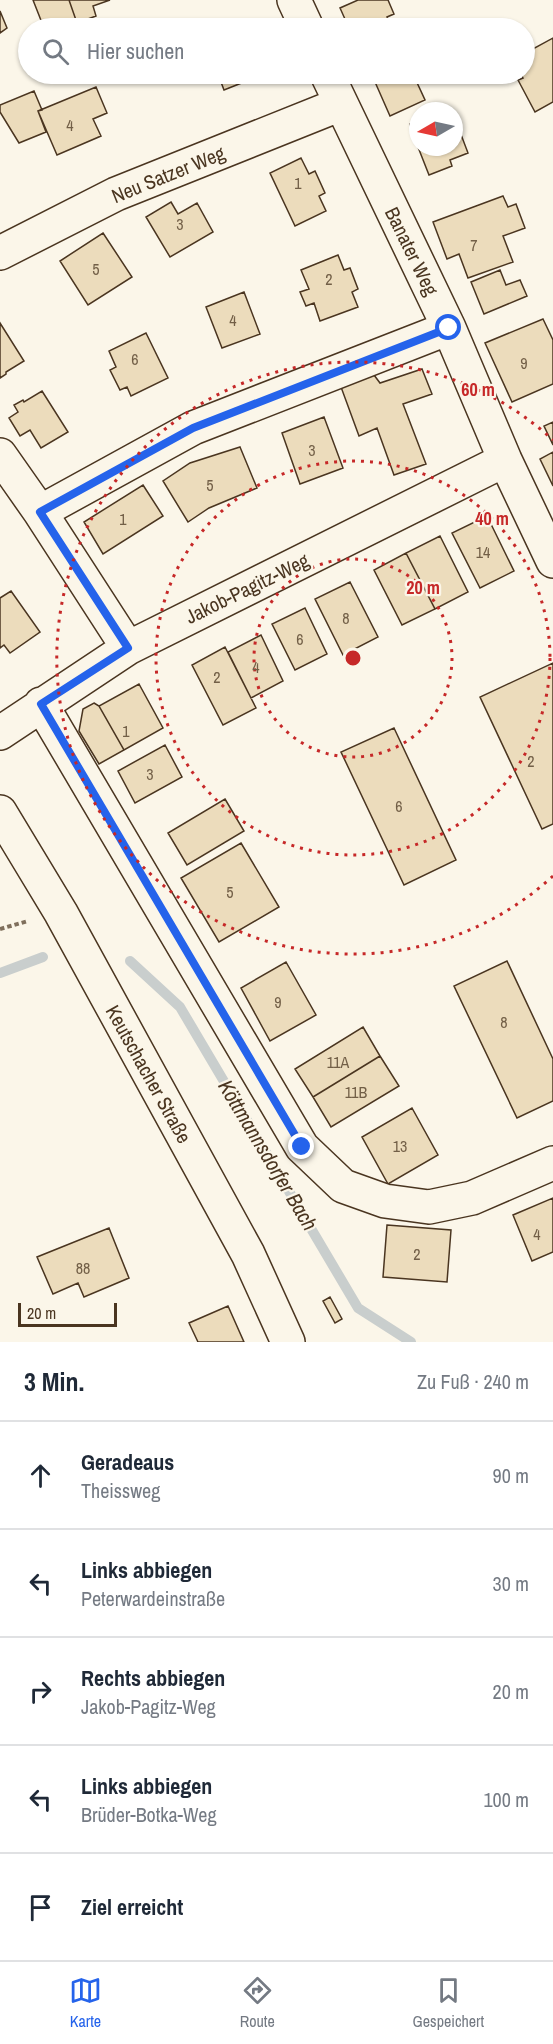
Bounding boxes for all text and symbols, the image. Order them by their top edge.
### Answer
search box [18,18,535,84]
icon: search [39,35,72,68]
text: Hier suchen [87,36,184,66]
north arrow [409,102,463,156]
house number: 4 [66,114,74,136]
street label: Neu Satzer Weg [107,139,229,209]
house number: 1 [294,172,302,194]
street label: Banater Weg [379,202,445,300]
house number: 3 [176,213,184,235]
house number: 7 [470,234,478,256]
house number: 5 [92,258,100,280]
house number: 2 [325,268,333,290]
house number: 4 [229,309,237,331]
route start [435,314,461,340]
house number: 6 [131,348,139,370]
house number: 9 [520,352,528,374]
text: 60 m [461,377,495,402]
house number: 3 [308,439,316,461]
house number: 5 [206,474,214,496]
text: 40 m [475,506,509,531]
house number: 1 [119,508,127,530]
house number: 14 [476,541,490,563]
street label: Jakob-Pagitz-Weg [181,546,313,630]
text: 20 m [406,575,440,600]
house number: 8 [342,607,350,629]
house number: 6 [296,628,304,650]
centre of rings [343,648,363,668]
house number: 4 [252,656,260,678]
house number: 2 [213,666,221,688]
house number: 1 [122,720,130,742]
house number: 2 [527,750,535,772]
house number: 3 [146,763,154,785]
house number: 6 [395,795,403,817]
house number: 5 [226,881,234,903]
house number: 9 [274,991,282,1013]
street label: Keutschacher Straße [100,1000,198,1148]
house number: 8 [500,1011,508,1033]
house number: 11A [327,1051,349,1073]
water label: Köttmannsdorfer Bach [211,1074,325,1236]
house number: 11B [345,1081,367,1103]
route end [288,1133,314,1159]
house number: 13 [393,1135,407,1157]
house number: 4 [533,1223,541,1245]
house number: 2 [413,1243,421,1265]
house number: 88 [76,1257,90,1279]
scale bar [18,1300,117,1328]
text: 20 m [27,1302,56,1324]
text: 3 Min. [24,1364,84,1399]
text: Zu Fuß · 240 m [417,1368,529,1395]
text: Geradeaus [81,1447,174,1477]
icon: ahead [24,1459,57,1492]
text: 90 m [493,1462,529,1489]
text: Theissweg [81,1477,160,1504]
text: Links abbiegen [81,1555,212,1585]
icon: left [24,1567,57,1600]
text: 30 m [493,1570,529,1597]
text: Peterwardeinstraße [81,1585,225,1612]
text: Rechts abbiegen [81,1663,225,1693]
icon: right [24,1675,57,1708]
text: 20 m [493,1678,529,1705]
text: Jakob-Pagitz-Weg [81,1693,216,1720]
text: Links abbiegen [81,1771,212,1801]
icon: left [24,1783,57,1816]
text: 100 m [483,1786,529,1813]
text: Brüder-Botka-Weg [81,1801,217,1828]
icon: arrive [24,1891,57,1924]
text: Ziel erreicht [81,1892,183,1922]
tab: Karte [69,1974,102,2032]
tab: Route [240,1974,275,2032]
tab: Gespeichert [413,1974,484,2032]

